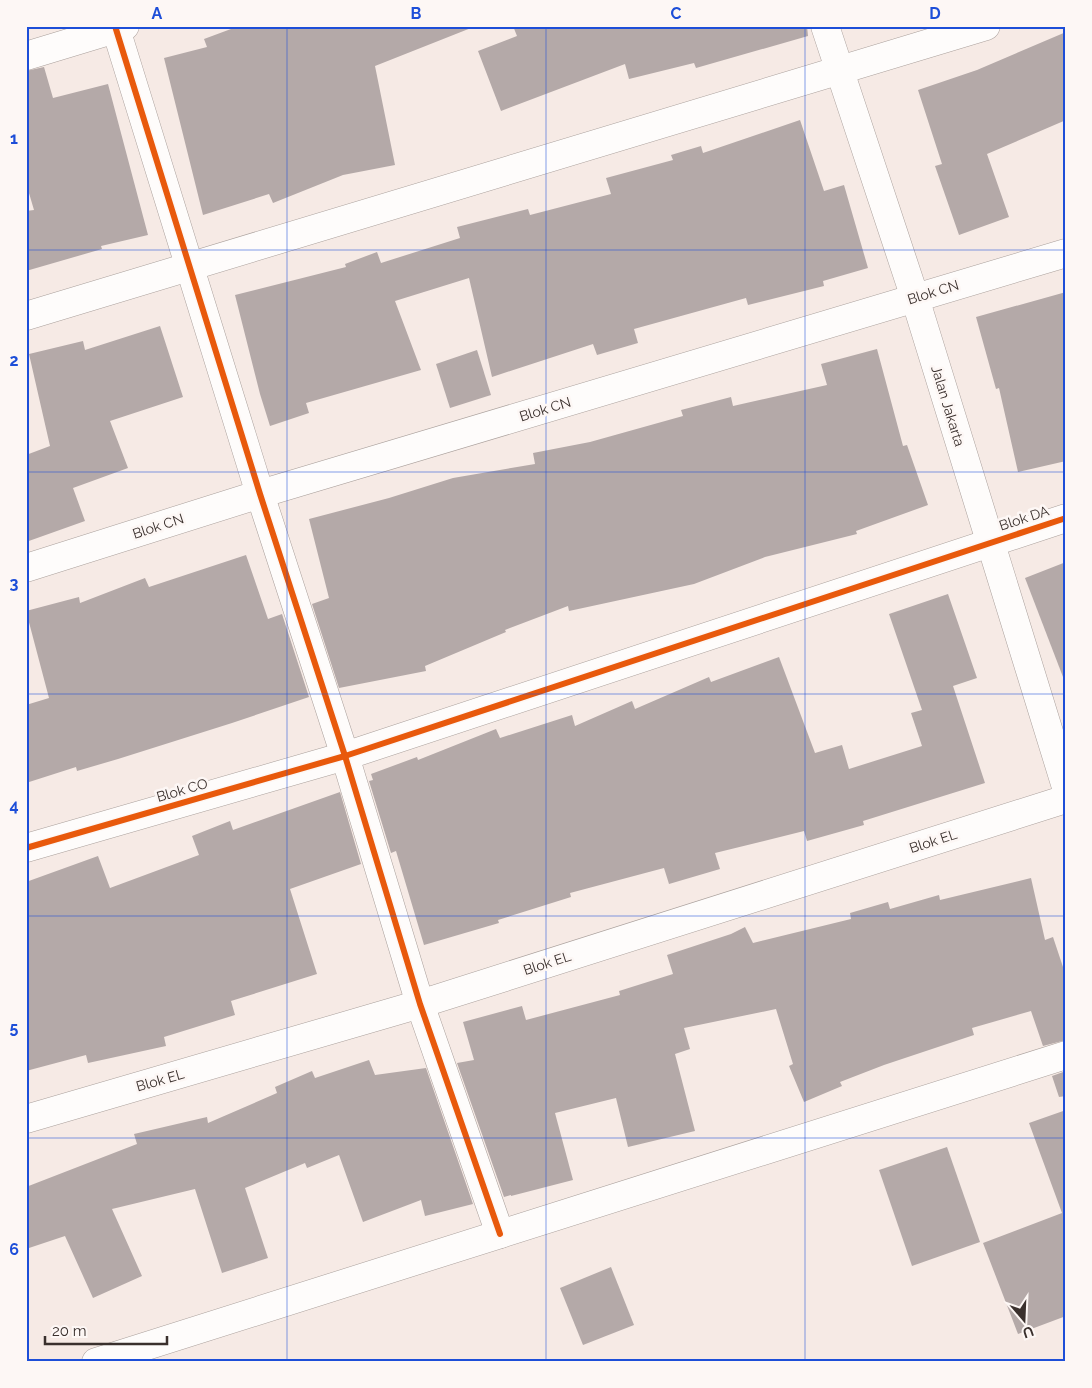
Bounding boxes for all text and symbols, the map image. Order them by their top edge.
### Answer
text: A [152,4,163,23]
text: B [411,4,422,23]
text: C [671,4,682,23]
text: D [929,4,941,23]
text: 1 [10,129,18,148]
street label: Blok CN [905,277,961,307]
text: 2 [9,351,19,370]
street label: Jalan Jakarta [928,364,968,448]
street label: Blok CN [517,394,573,424]
street label: Blok DA [997,502,1052,534]
street label: Blok CN [130,510,186,542]
text: 3 [10,574,19,593]
street label: Blok CO [155,775,209,805]
text: 4 [9,796,19,815]
street label: Blok EL [907,826,959,856]
street label: Blok EL [521,948,573,978]
text: 5 [10,1018,19,1037]
street label: Blok EL [134,1066,186,1094]
text: 6 [9,1240,19,1259]
north arrow [1000,1296,1050,1346]
scale bar [45,1313,168,1345]
text: 20 m [52,1322,87,1340]
text: U [1021,1323,1036,1342]

